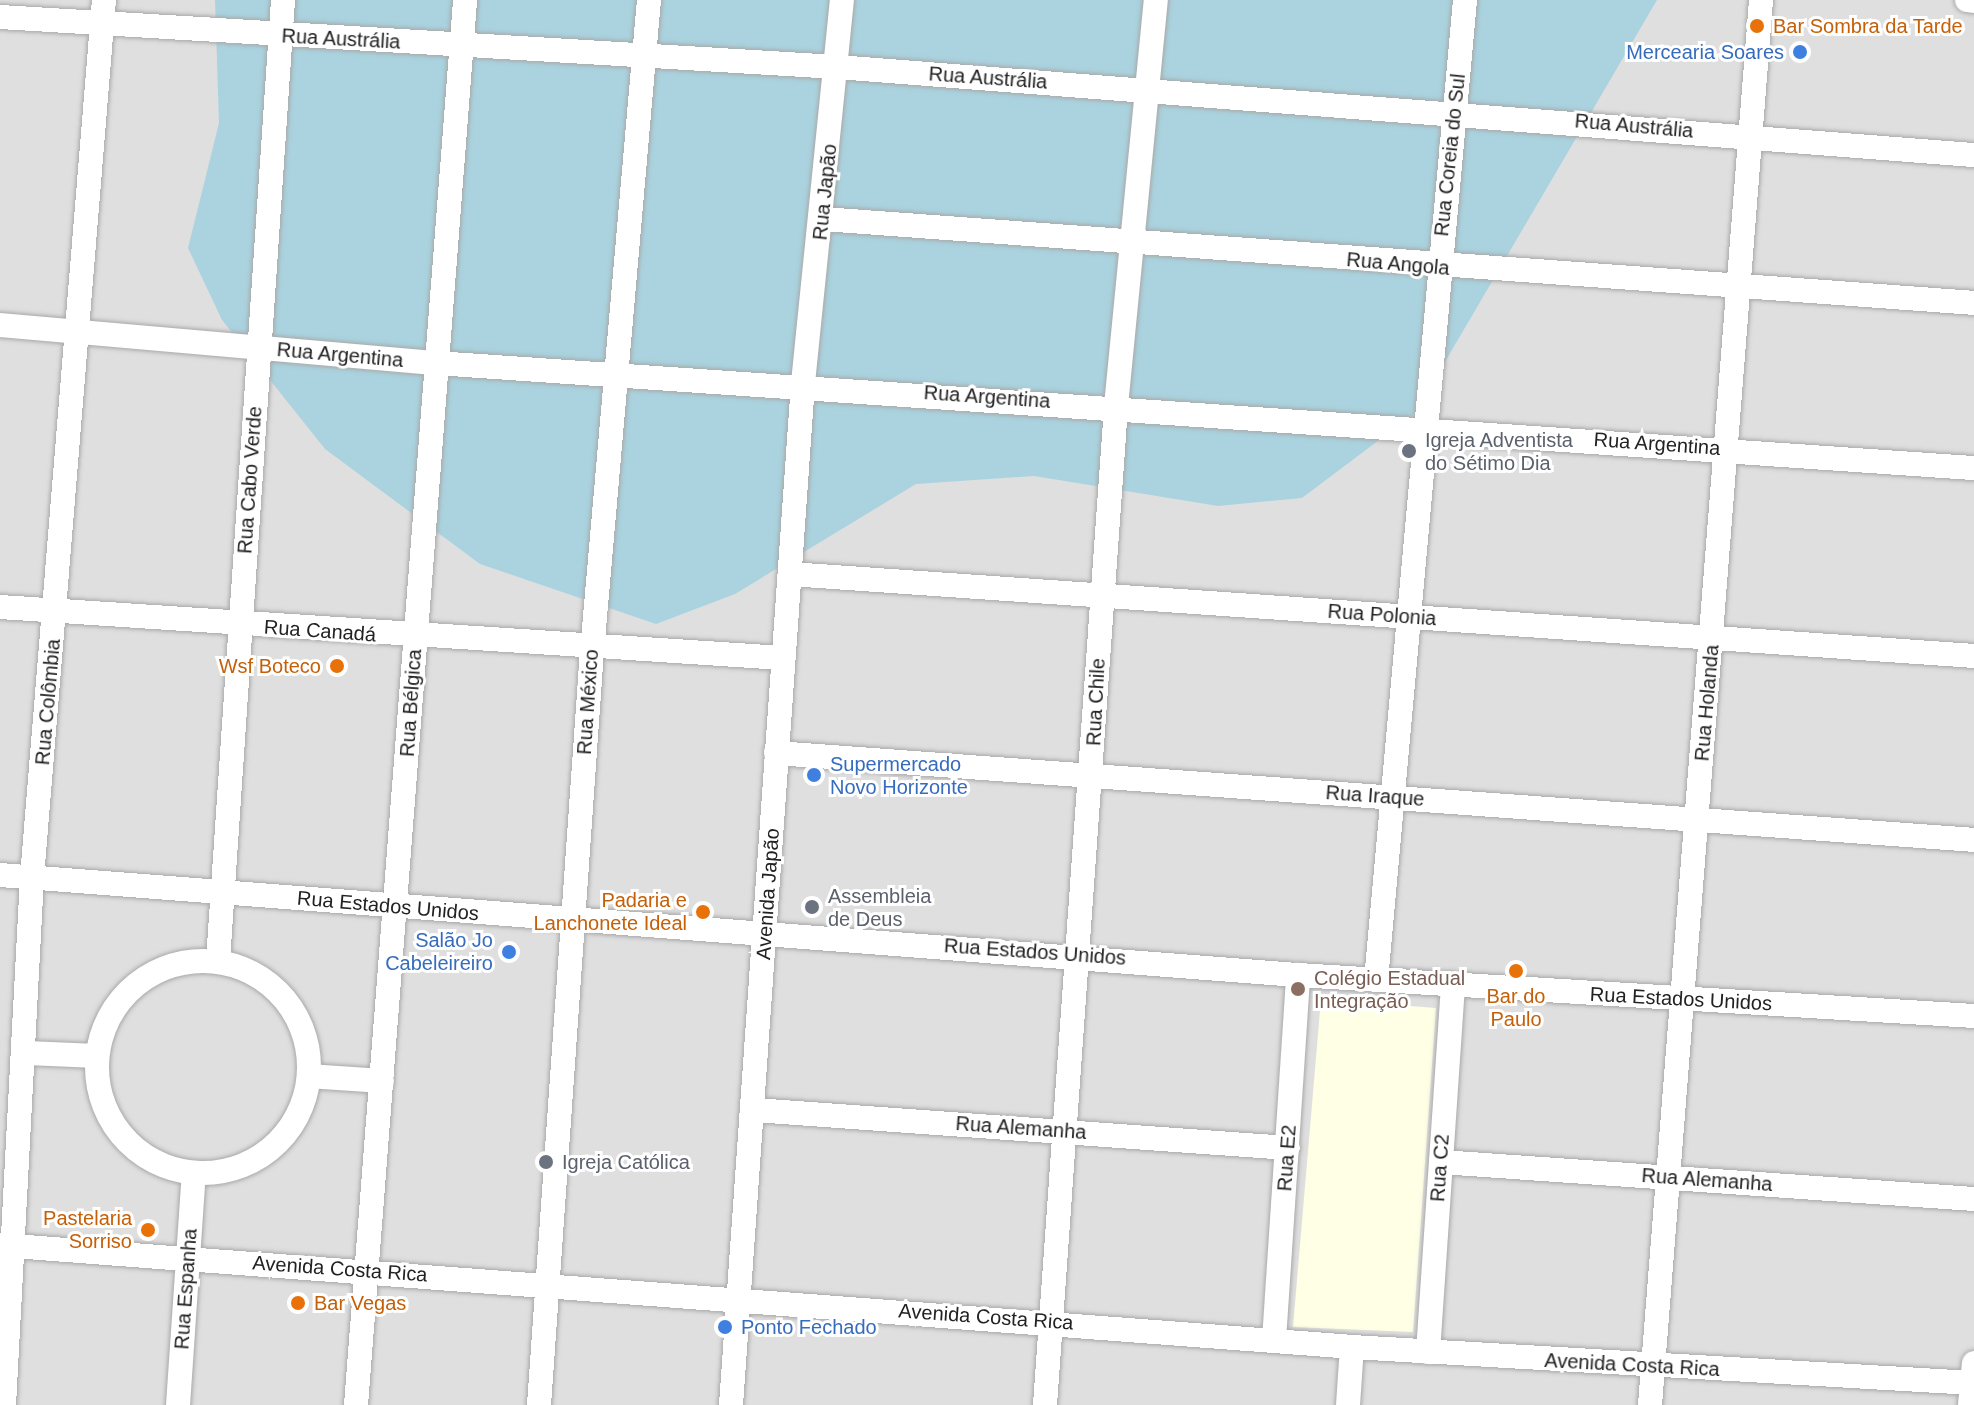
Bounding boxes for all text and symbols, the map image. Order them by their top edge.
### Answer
place label: Bar Sombra da Tarde [1773,14,1963,38]
marker: Bar Sombra da Tarde [1748,17,1766,35]
street label: Rua Austrália [280,24,402,54]
place label: Mercearia Soares [1626,40,1784,64]
marker: Mercearia Soares [1791,43,1809,61]
street label: Rua Austrália [927,62,1049,94]
street label: Rua Coreia do Sul [1430,72,1470,238]
street label: Rua Austrália [1573,109,1695,143]
street label: Rua Japão [808,143,842,241]
street label: Rua Angola [1345,247,1451,281]
street label: Rua Argentina [275,337,405,373]
street label: Rua Argentina [922,381,1052,413]
street label: Rua Cabo Verde [233,405,267,555]
place label: Igreja Adventista do Sétimo Dia [1425,428,1574,475]
street label: Rua Argentina [1592,428,1722,460]
marker: Igreja Adventista do Sétimo Dia [1400,442,1418,460]
street label: Rua Polonia [1327,599,1437,631]
street label: Rua Canadá [263,615,377,647]
street label: Rua Colômbia [31,638,65,766]
street label: Rua Holanda [1690,644,1724,762]
street label: Rua Bélgica [395,648,427,758]
street label: Rua México [572,648,604,756]
place label: Wsf Boteco [219,654,321,678]
marker: Wsf Boteco [328,657,346,675]
street label: Rua Chile [1082,658,1110,746]
place label: Supermercado Novo Horizonte [830,752,968,799]
marker: Supermercado Novo Horizonte [805,766,823,784]
street label: Rua Iraque [1325,781,1425,811]
street label: Avenida Japão [751,827,785,961]
place label: Assembleia de Deus [828,884,931,931]
street label: Rua Estados Unidos [296,886,480,926]
place label: Padaria e Lanchonete Ideal [534,888,687,935]
marker: Assembleia de Deus [803,898,821,916]
marker: Padaria e Lanchonete Ideal [694,903,712,921]
place label: Salão Jo Cabeleireiro [385,928,493,975]
street label: Rua Estados Unidos [943,934,1127,970]
marker: Salão Jo Cabeleireiro [500,943,518,961]
marker: Bar do Paulo [1507,962,1525,980]
place label: Colégio Estadual Integração [1314,966,1465,1013]
marker: Colégio Estadual Integração [1289,980,1307,998]
street label: Rua Estados Unidos [1589,982,1773,1016]
place label: Bar do Paulo [1487,984,1545,1031]
street label: Rua Alemanha [954,1111,1088,1145]
street label: Rua E2 [1273,1124,1301,1192]
street label: Rua C2 [1426,1133,1454,1203]
place label: Igreja Católica [562,1150,690,1174]
marker: Igreja Católica [537,1153,555,1171]
street label: Rua Alemanha [1640,1163,1774,1197]
place label: Pastelaria Sorriso [43,1206,132,1253]
marker: Pastelaria Sorriso [139,1221,157,1239]
street label: Rua Espanha [170,1228,202,1350]
street label: Avenida Costa Rica [252,1251,428,1287]
place label: Bar Vegas [314,1291,406,1315]
marker: Bar Vegas [289,1294,307,1312]
street label: Avenida Costa Rica [898,1299,1074,1335]
place label: Ponto Fechado [741,1315,877,1339]
marker: Ponto Fechado [716,1318,734,1336]
street label: Avenida Costa Rica [1544,1348,1720,1382]

